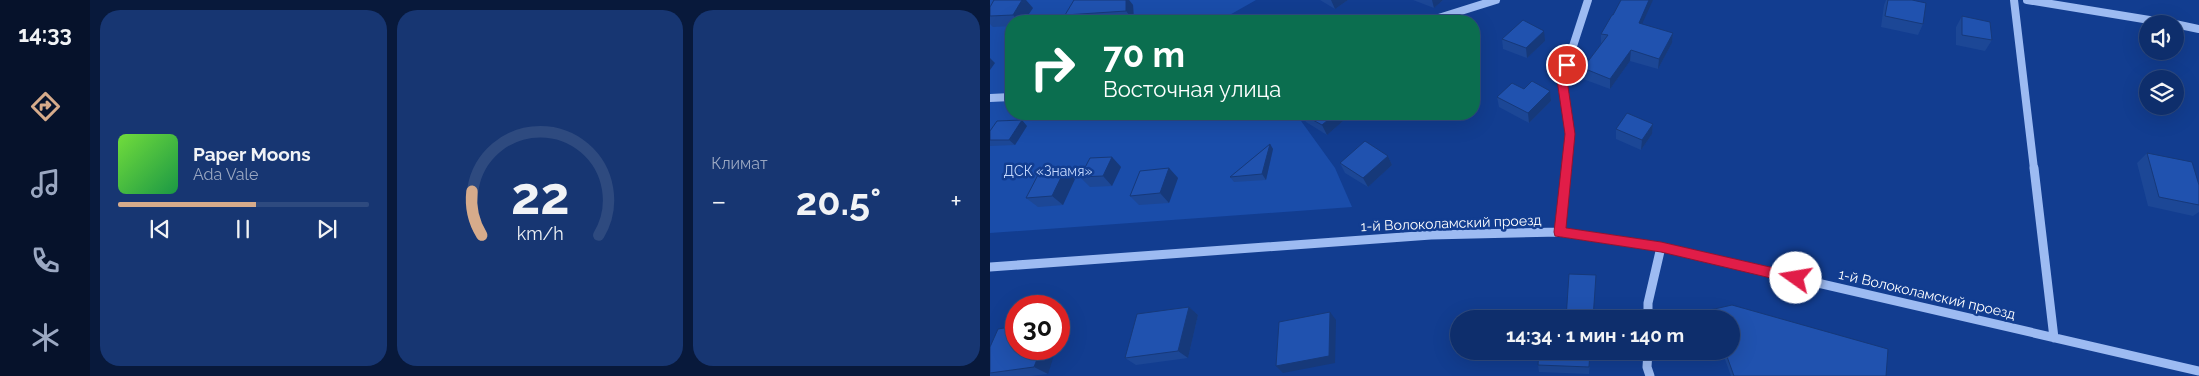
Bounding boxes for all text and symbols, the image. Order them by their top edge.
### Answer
map controls [2139,15,2184,115]
button: sound [2139,15,2184,60]
text: 14:33 [18,21,72,47]
text: 70 m [1103,34,1185,75]
icon: right [1020,35,1085,100]
pin [1546,44,1588,86]
icon: arrive [1553,51,1581,79]
button: layers [2139,70,2184,115]
text: Восточная улица [1103,76,1281,102]
icon: directions [28,89,63,124]
text: Paper Moons [193,143,311,165]
text: Климат [711,154,768,173]
park label: ДСК «Знамя» [1004,163,1092,179]
text: Ada Vale [193,165,258,184]
text: 22 [511,165,569,226]
icon: music [28,166,63,201]
text: 20.5° [796,179,881,224]
text: − [711,185,726,218]
text: + [950,185,962,218]
street label: 1-й Волоколамский проезд [1360,212,1542,234]
icon: previous [146,215,174,243]
icon: pause [229,215,257,243]
icon: next [313,215,341,243]
text: km/h [516,223,564,244]
icon: phone [28,243,63,278]
position arrow [1769,251,1821,303]
street label: 1-й Волоколамский проезд [1837,266,2017,322]
speed limit sign: 30 [1005,295,1070,360]
icon: climate [28,320,63,355]
text: 14:34 · 1 мин · 140 m [1506,324,1684,346]

